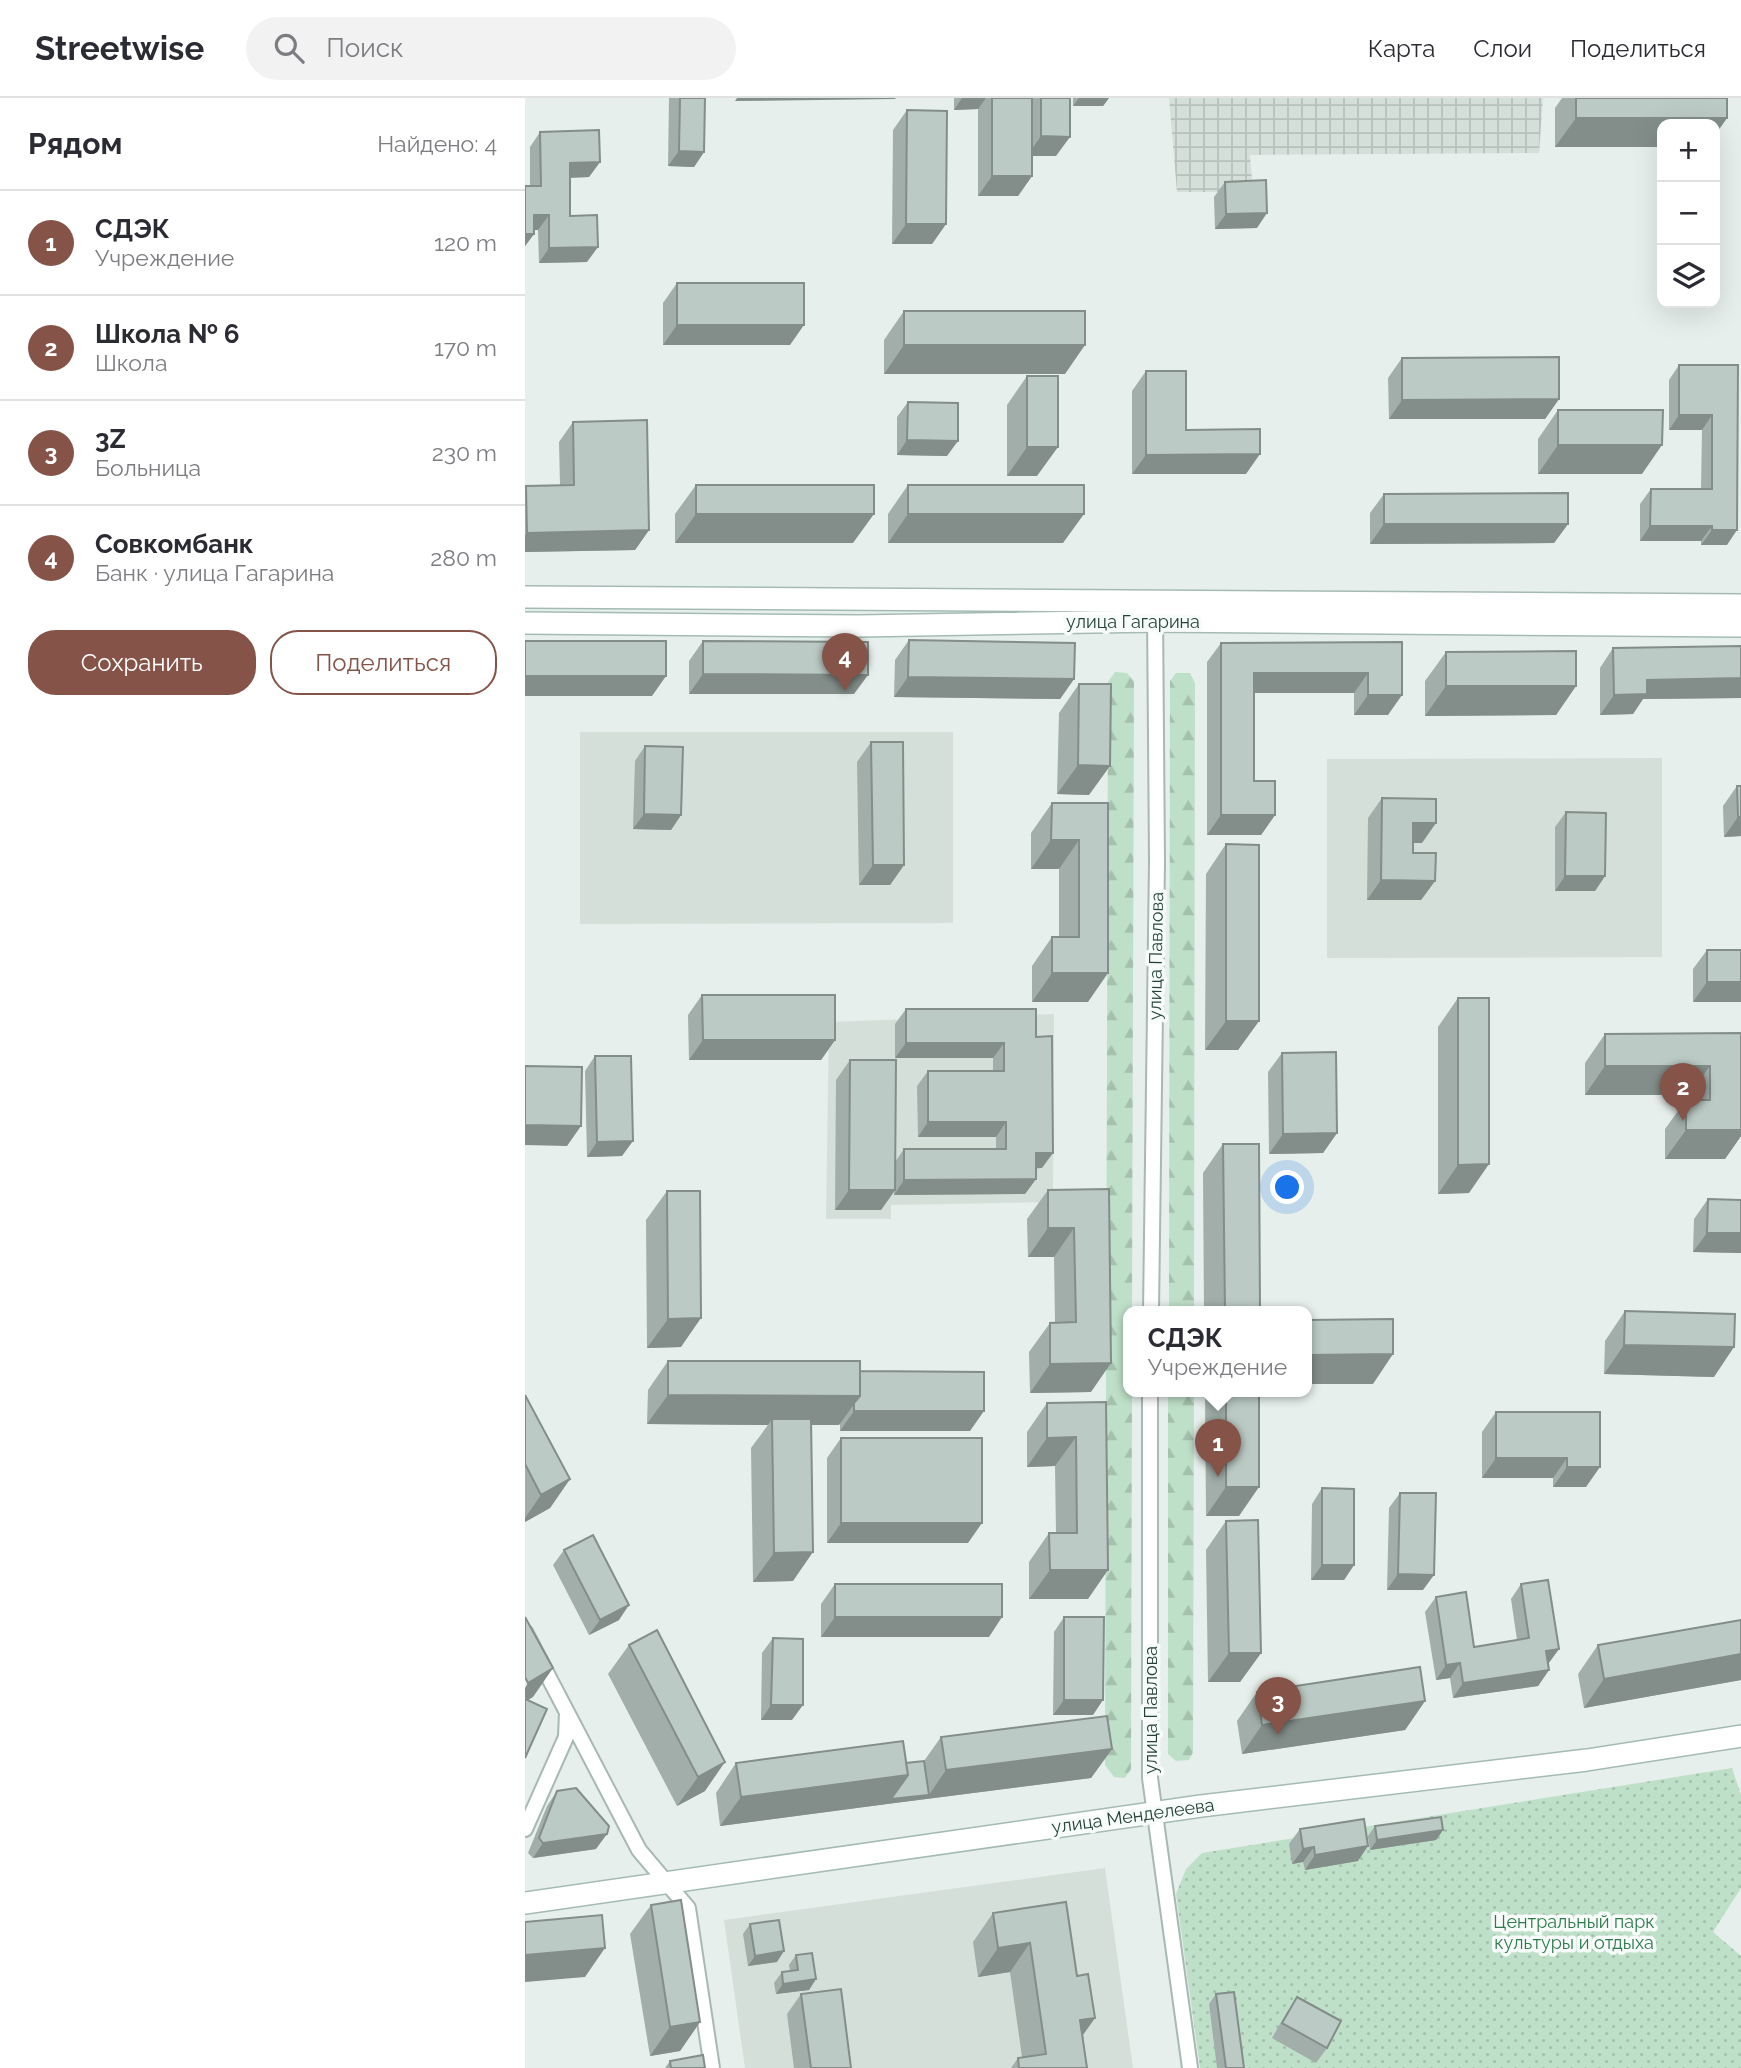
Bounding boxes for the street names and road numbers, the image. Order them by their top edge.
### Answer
street label: улица Гагарина [1066,611,1200,632]
street label: улица Павлова [1144,892,1167,1020]
street label: улица Павлова [1140,1646,1161,1774]
street label: улица Менделеева [1050,1794,1216,1837]

